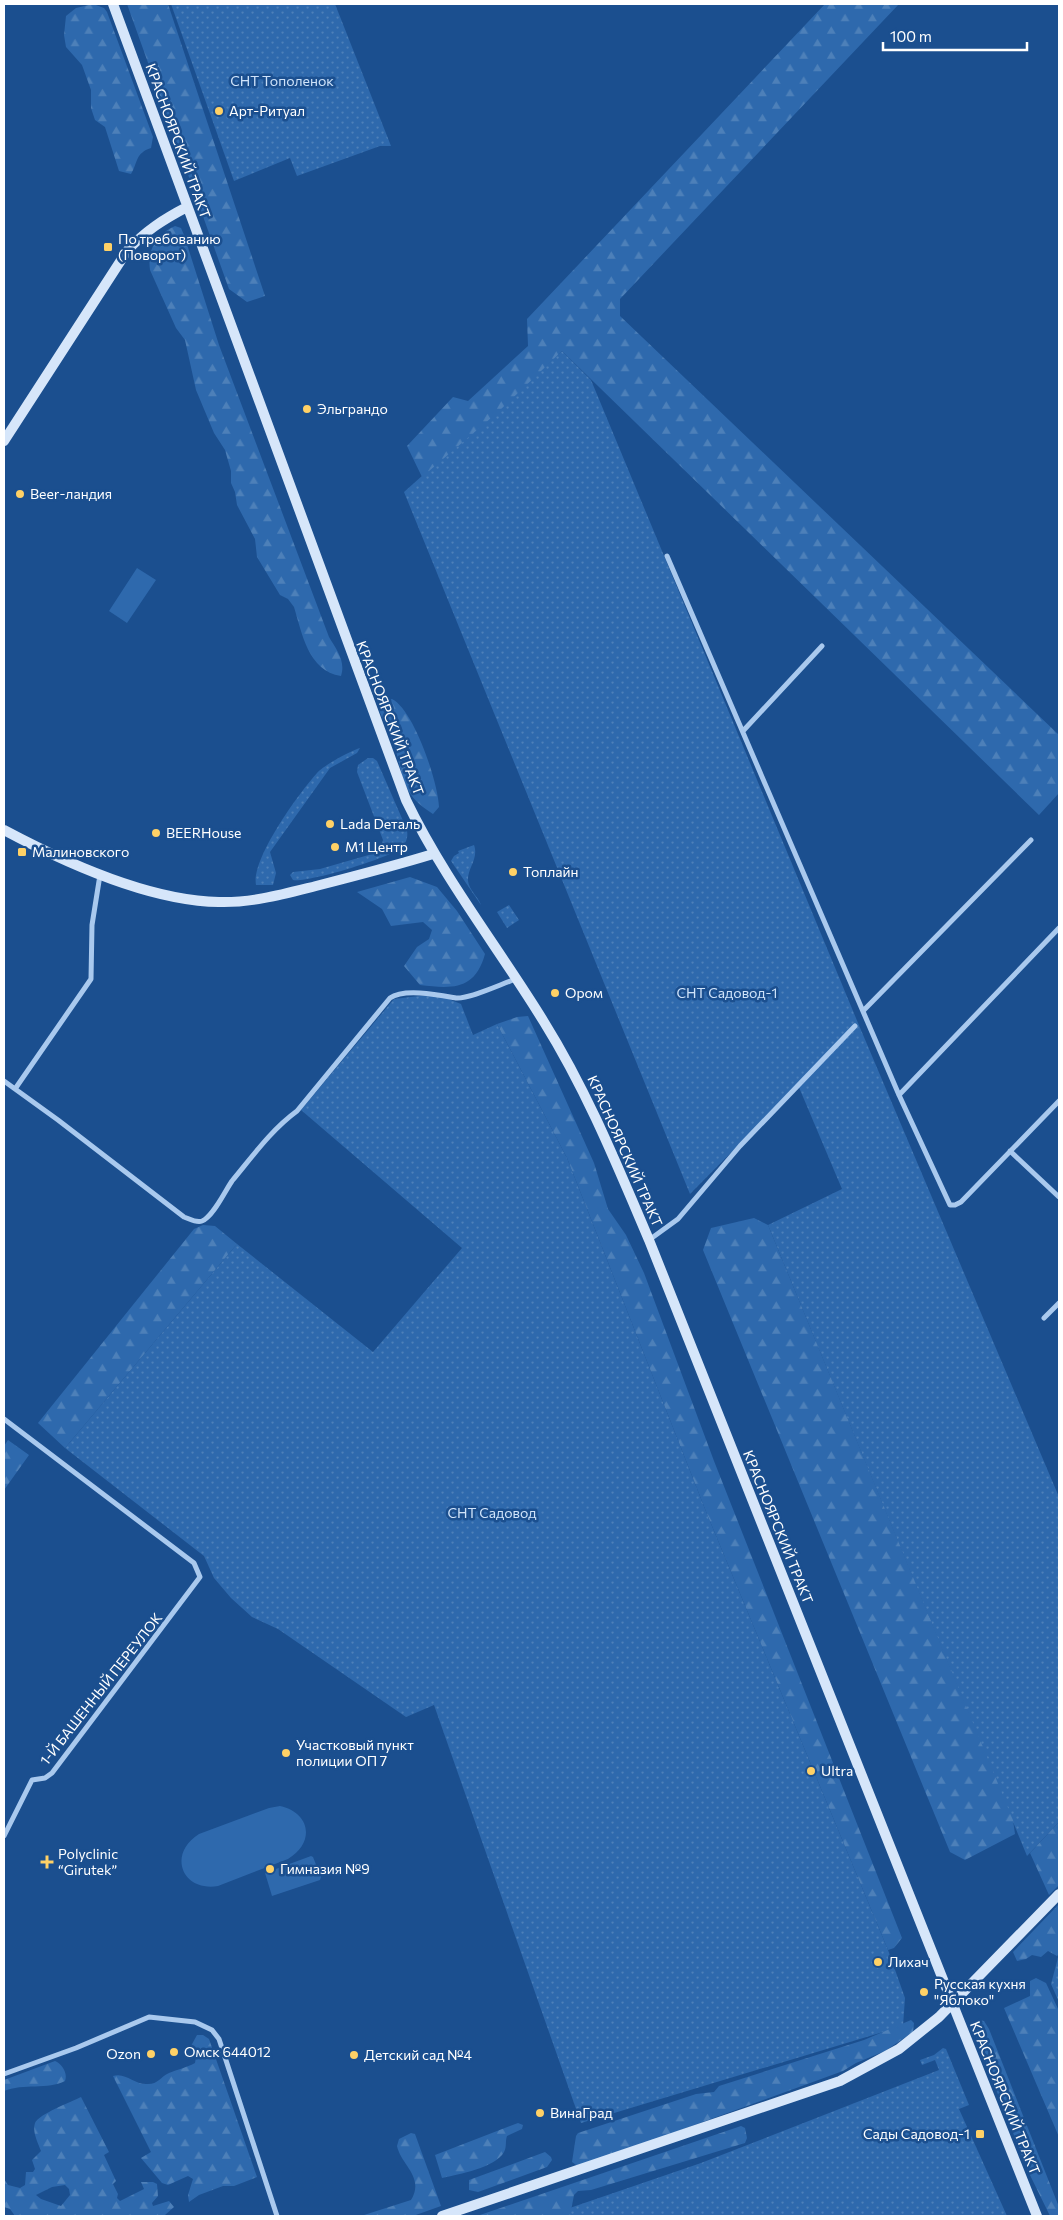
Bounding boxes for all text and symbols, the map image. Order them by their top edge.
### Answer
scale bar [883,20,1027,52]
text: 100 m [890,27,932,45]
street label: КРАСНОЯРСКИЙ ТРАКТ [142,61,214,221]
park label: СНТ Тополенок [230,72,334,89]
place label: Арт-Ритуал [229,102,305,119]
marker: Арт-Ритуал [213,105,225,117]
place label: По требованию (Поворот) [118,230,221,263]
marker: По требованию (Поворот) [102,241,114,253]
place label: Эльграндо [317,400,388,417]
marker: Эльграндо [301,403,313,415]
place label: Beer-ландия [30,485,112,502]
marker: Beer-ландия [14,488,26,500]
street label: КРАСНОЯРСКИЙ ТРАКТ [353,638,428,797]
place label: Lada Dеталь [340,815,420,832]
marker: Lada Dеталь [324,818,336,830]
place label: BEERHouse [166,824,241,841]
marker: BEERHouse [150,827,162,839]
place label: М1 Центр [345,838,408,855]
marker: М1 Центр [329,841,341,853]
place label: Малиновского [32,843,129,860]
marker: Малиновского [16,846,28,858]
place label: Топлайн [523,863,579,880]
marker: Топлайн [507,866,519,878]
place label: Ором [565,984,603,1001]
park label: СНТ Садовод-1 [677,984,777,1001]
marker: Ором [549,987,561,999]
street label: КРАСНОЯРСКИЙ ТРАКТ [584,1072,667,1229]
street label: КРАСНОЯРСКИЙ ТРАКТ [740,1448,817,1606]
park label: СНТ Садовод [447,1504,537,1521]
street label: 1-Й БАШЕННЫЙ ПЕРЕУЛОК [36,1609,165,1768]
place label: Участковый пункт полиции ОП 7 [296,1736,414,1769]
marker: Участковый пункт полиции ОП 7 [280,1747,292,1759]
place label: Ultra [821,1762,853,1779]
marker: Ultra [805,1765,817,1777]
place label: Polyclinic “Girutek” [58,1845,118,1878]
marker: Polyclinic “Girutek” [40,1855,54,1869]
place label: Гимназия №9 [280,1860,370,1877]
marker: Гимназия №9 [264,1863,276,1875]
place label: Лихач [888,1953,929,1970]
marker: Лихач [872,1956,884,1968]
place label: Русская кухня "Яблоко" [934,1975,1026,2008]
marker: Русская кухня "Яблоко" [918,1986,930,1998]
street label: КРАСНОЯРСКИЙ ТРАКТ [967,2019,1044,2177]
place label: Омск 644012 [184,2043,271,2060]
place label: Ozon [106,2045,141,2062]
marker: Омск 644012 [168,2046,180,2058]
place label: Детский сад №4 [364,2046,472,2063]
marker: Ozon [145,2048,157,2060]
marker: Детский сад №4 [348,2049,360,2061]
place label: ВинаГрад [550,2104,613,2121]
marker: ВинаГрад [534,2107,546,2119]
place label: Сады Садовод-1 [863,2125,970,2142]
marker: Сады Садовод-1 [974,2128,986,2140]

